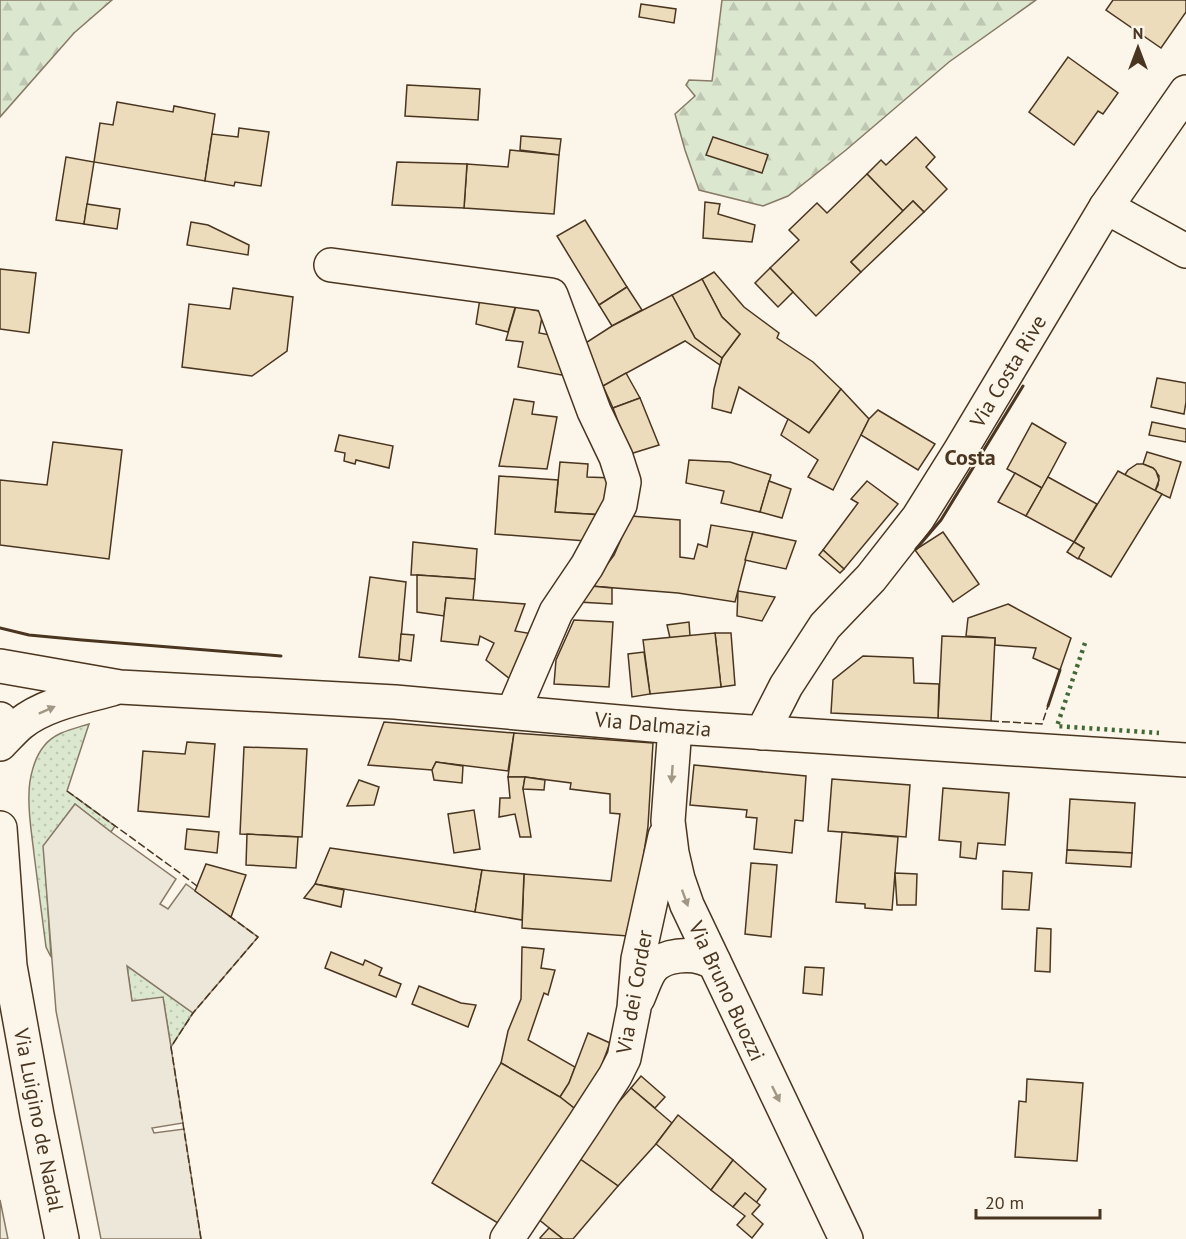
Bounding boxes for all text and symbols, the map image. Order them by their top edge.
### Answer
north arrow [1108,18,1168,78]
text: N [1133,23,1143,43]
street label: Via Costa Rive [963,310,1052,433]
district label: Costa [944,443,996,471]
one-way arrow [38,705,56,715]
street label: Via Dalmazia [593,705,712,743]
one-way arrow [667,764,676,783]
one-way arrow [680,889,690,907]
street label: Via Bruno Buozzi [682,916,771,1065]
street label: Via dei Corder [610,928,658,1057]
street label: Via Luigino de Nadal [8,1025,70,1214]
one-way arrow [772,1085,781,1102]
scale bar [976,1182,1100,1220]
text: 20 m [985,1191,1024,1214]

